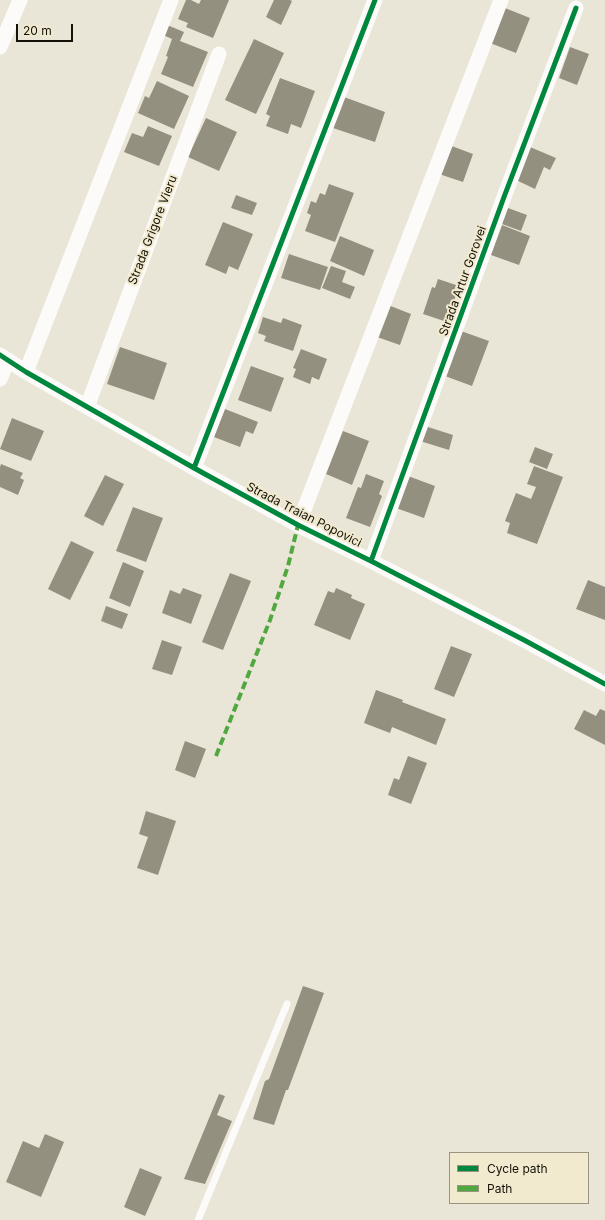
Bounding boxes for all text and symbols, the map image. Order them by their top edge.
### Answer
scale bar [18,16,75,42]
text: 20 m [23,23,52,38]
street label: Strada Grigore Vieru [126,173,180,287]
street label: Strada Artur Gorovei [436,224,490,338]
street label: Strada Traian Popovici [244,480,364,550]
legend [449,1152,589,1204]
text: Cycle path [487,1161,548,1176]
text: Path [487,1181,512,1196]

